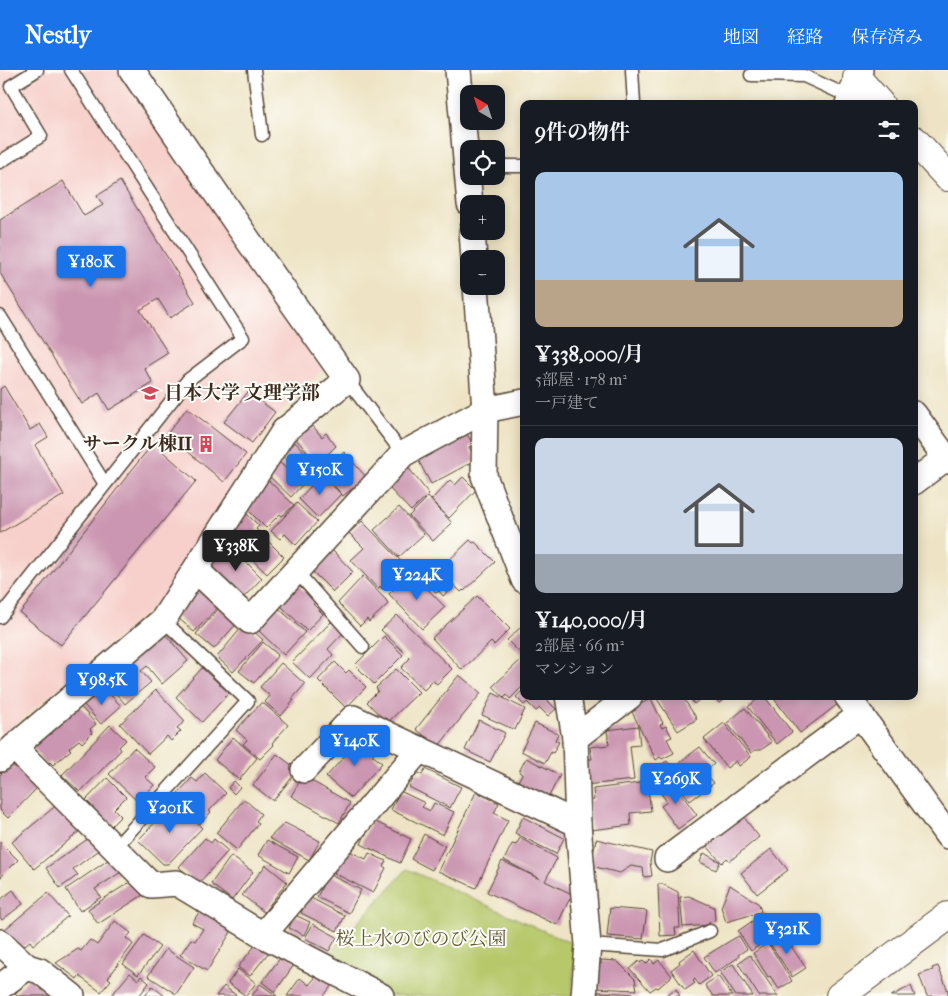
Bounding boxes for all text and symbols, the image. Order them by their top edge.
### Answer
text: Nestly [25,21,91,49]
text: 地図 [723,27,759,48]
text: 経路 [787,27,823,48]
text: 保存済み [851,27,923,48]
north arrow [460,85,505,130]
map controls [460,85,505,295]
icon: filters [875,116,903,144]
text: 9件の物件 [535,120,630,144]
button: locate [460,140,505,185]
button: + [460,195,505,240]
icon: home [674,205,764,295]
pin: ¥180K [56,246,126,288]
button: − [460,250,505,295]
text: ¥180K [68,252,114,271]
text: ¥338,000/月 [535,342,644,366]
text: 5部屋 · 178 m² [535,370,627,389]
place label: 日本大学 文理学部 [164,382,320,404]
school or university icon: 日本大学 文理学部 [140,383,160,403]
text: 一戸建て [535,393,599,412]
place label: サークル棟II [83,433,193,455]
building icon: サークル棟II [196,434,216,454]
pin: ¥150K [285,454,355,496]
text: ¥150K [297,460,343,479]
icon: home [674,470,764,560]
pin: ¥338K [201,530,271,572]
text: ¥338K [213,536,259,555]
pin: ¥224K [382,558,452,601]
text: ¥224K [392,565,442,584]
text: ¥140,000/月 [535,608,648,632]
text: 2部屋 · 66 m² [535,636,624,655]
text: マンション [535,659,614,678]
pin: ¥98.5K [61,664,143,706]
text: ¥98.5K [77,670,127,689]
pin: ¥140K [320,724,390,767]
text: ¥140K [331,731,379,750]
pin: ¥269K [641,762,711,805]
text: ¥269K [651,769,701,788]
pin: ¥201K [135,792,205,834]
text: ¥201K [147,798,193,817]
pin: ¥321K [752,912,822,955]
text: ¥321K [765,919,809,938]
park label: 桜上水のびのび公園 [335,928,507,950]

